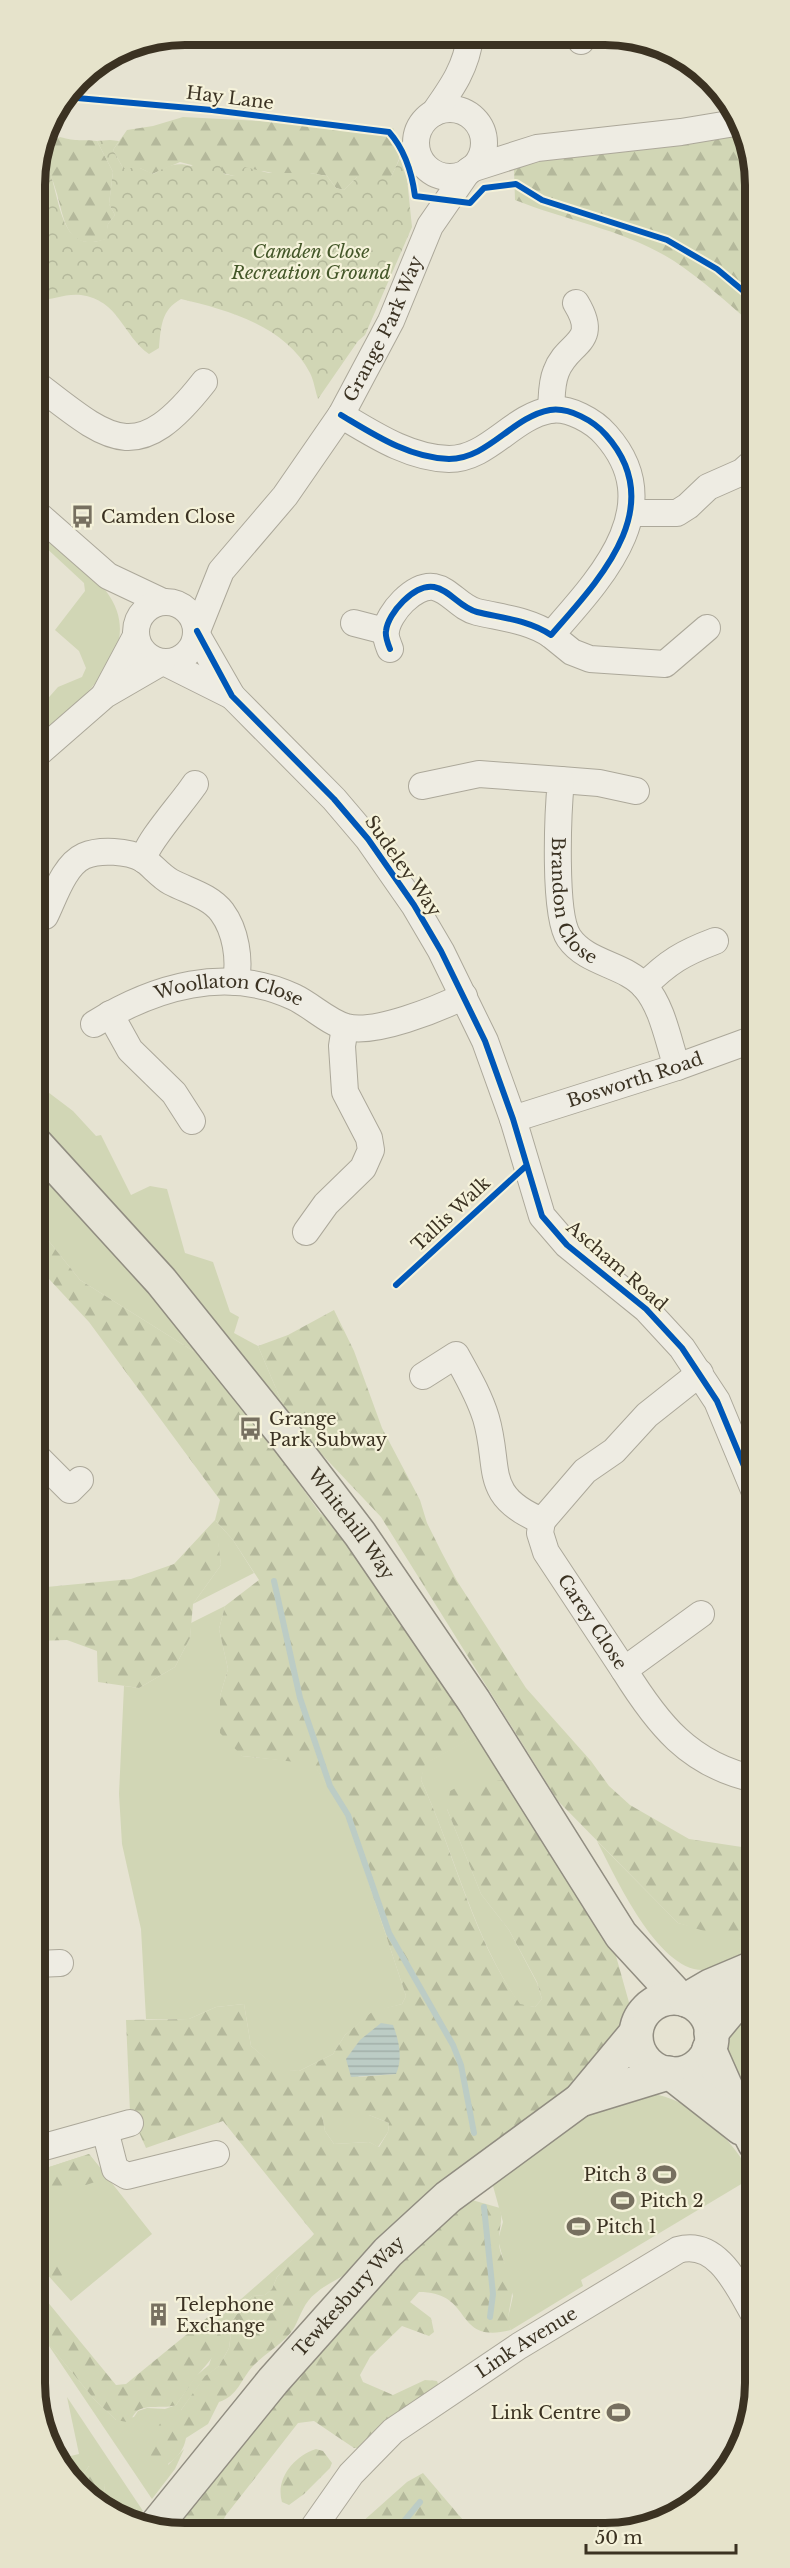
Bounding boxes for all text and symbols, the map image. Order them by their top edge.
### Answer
street label: Hay Lane [185,82,275,114]
park label: Camden Close Recreation Ground [231,241,391,284]
street label: Grange Park Way [339,252,428,406]
bus stop icon: Camden Close [70,504,96,530]
place label: Camden Close [101,506,235,528]
street label: Sudeley Way [360,811,446,921]
street label: Brandon Close [547,837,601,969]
street label: Woollaton Close [151,970,307,1011]
street label: Bosworth Road [564,1048,706,1112]
street label: Tallis Walk [407,1172,495,1256]
street label: Ascham Road [561,1216,672,1316]
place label: Grange Park Subway [269,1408,388,1451]
bus stop icon: Grange Park Subway [238,1416,264,1442]
street label: Whitehill Way [302,1463,399,1584]
street label: Carey Close [553,1570,632,1674]
sports icon: Pitch 3 [652,2162,678,2188]
place label: Pitch 3 [583,2164,647,2186]
sports icon: Pitch 2 [609,2188,635,2214]
place label: Pitch 2 [640,2190,704,2212]
sports icon: Pitch 1 [565,2214,591,2240]
place label: Pitch 1 [596,2216,657,2238]
street label: Tewkesbury Way [289,2231,409,2362]
place label: Telephone Exchange [176,2294,274,2337]
building icon: Telephone Exchange [145,2302,171,2328]
street label: Link Avenue [472,2302,581,2383]
sports icon: Link Centre [606,2400,632,2426]
place label: Link Centre [491,2402,601,2424]
scale bar [586,2517,736,2555]
text: 50 m [595,2527,643,2549]

